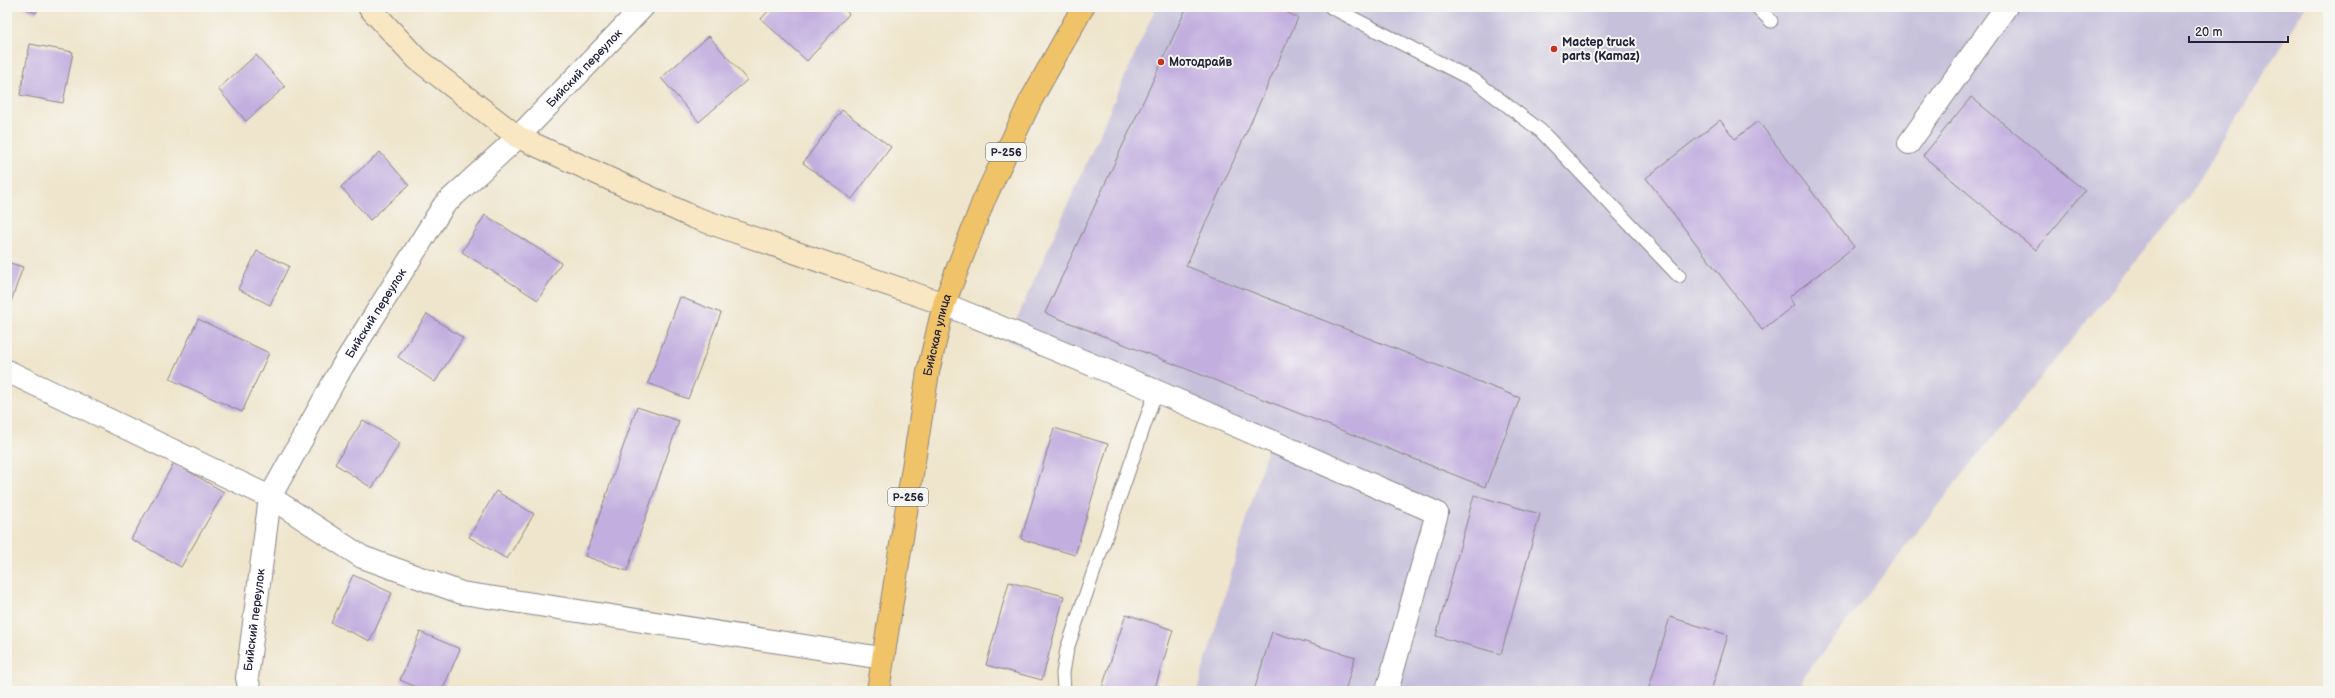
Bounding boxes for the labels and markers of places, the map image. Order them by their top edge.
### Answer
place label: Mactep truck parts (Kamaz) [1562,35,1640,64]
marker: Mactep truck parts (Kamaz) [1549,44,1559,54]
place label: Мотодрайв [1169,55,1232,70]
marker: Мотодрайв [1156,57,1166,67]

